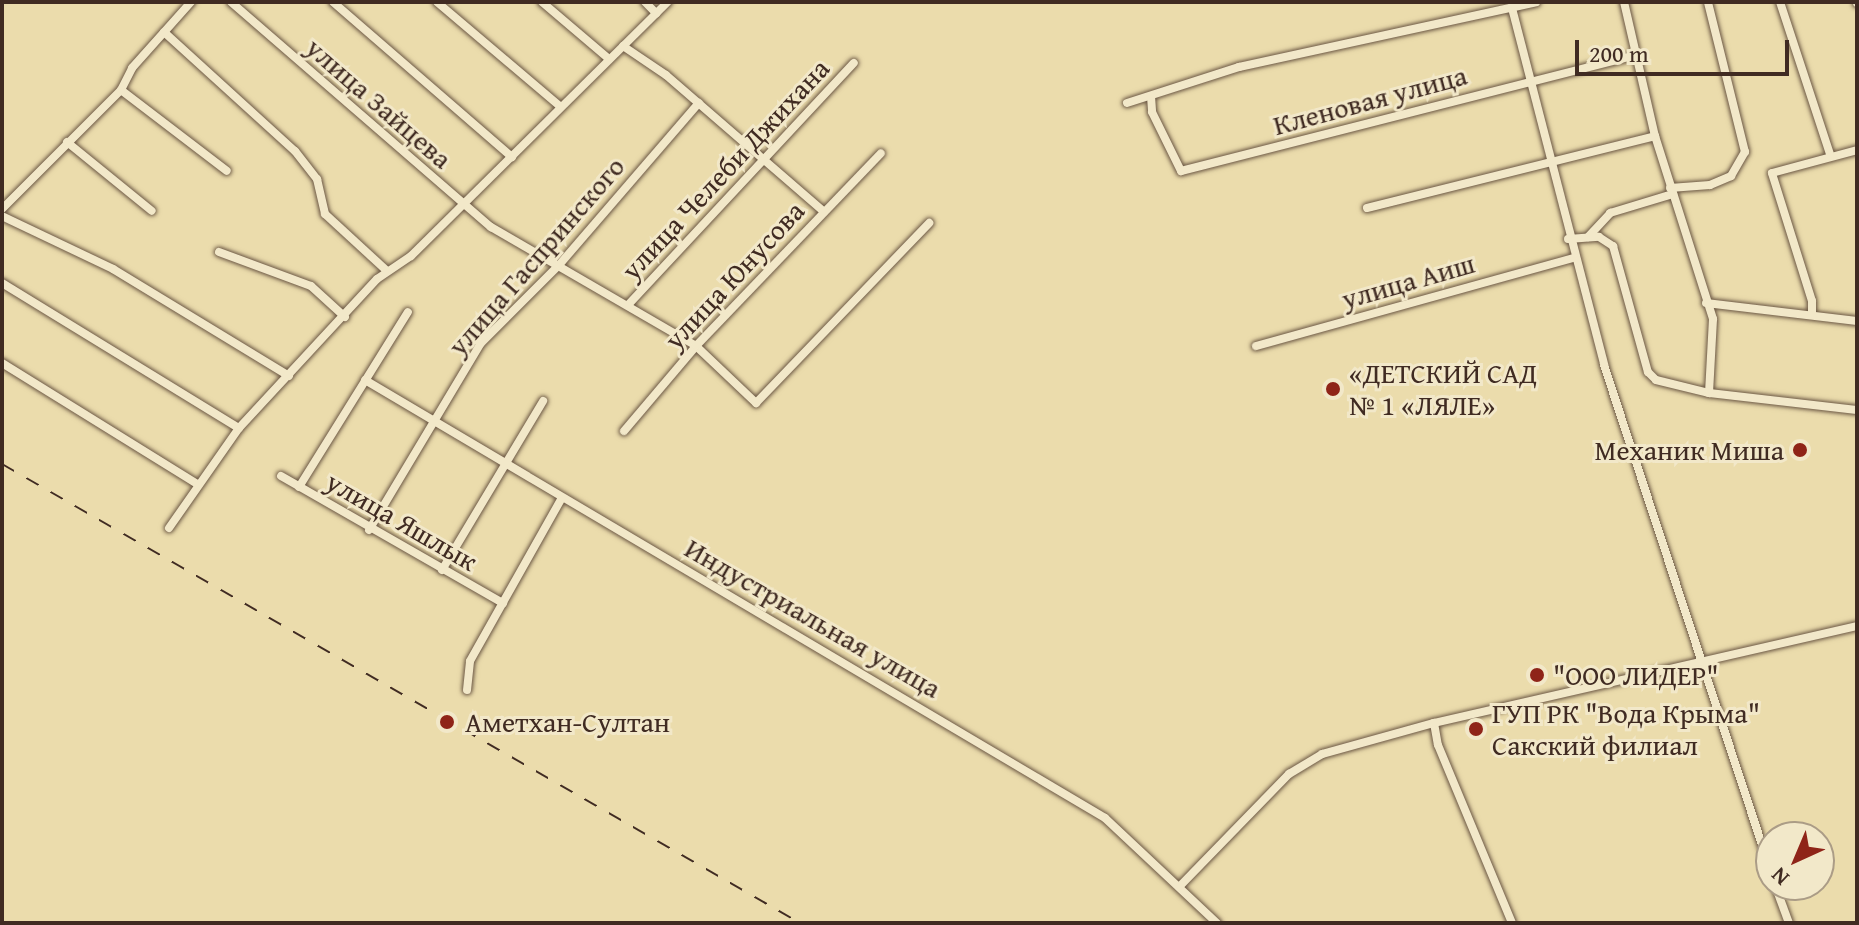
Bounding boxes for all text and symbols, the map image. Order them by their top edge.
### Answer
scale bar [1579,24,1793,74]
street label: улица Зайцева [299,31,459,175]
text: 200 m [1589,36,1649,71]
street label: улица Челеби Джихана [614,52,836,286]
street label: Кленовая улица [1269,58,1471,142]
street label: улица Гаспринского [441,150,631,362]
street label: улица Юнусова [657,194,811,356]
street label: улица Аиш [1338,246,1478,316]
place label: «ДЕТСКИЙ САД № 1 «ЛЯЛЕ» [1349,356,1537,422]
marker: «ДЕТСКИЙ САД № 1 «ЛЯЛЕ» [1324,380,1342,398]
place label: Механик Миша [1594,433,1784,467]
marker: Механик Миша [1791,441,1809,459]
street label: улица Яшлык [320,464,484,578]
street label: Индустриальная улица [679,531,947,705]
place label: "ООО ЛИДЕР" [1553,658,1719,692]
marker: "ООО ЛИДЕР" [1528,666,1546,684]
place label: ГУП РК "Вода Крыма" Сакский филиал [1492,696,1760,762]
place label: Аметхан-Султан [465,705,670,739]
marker: Аметхан-Султан [436,711,458,733]
marker: ГУП РК "Вода Крыма" Сакский филиал [1467,720,1485,738]
north arrow [1755,821,1835,901]
text: N [1763,860,1796,893]

